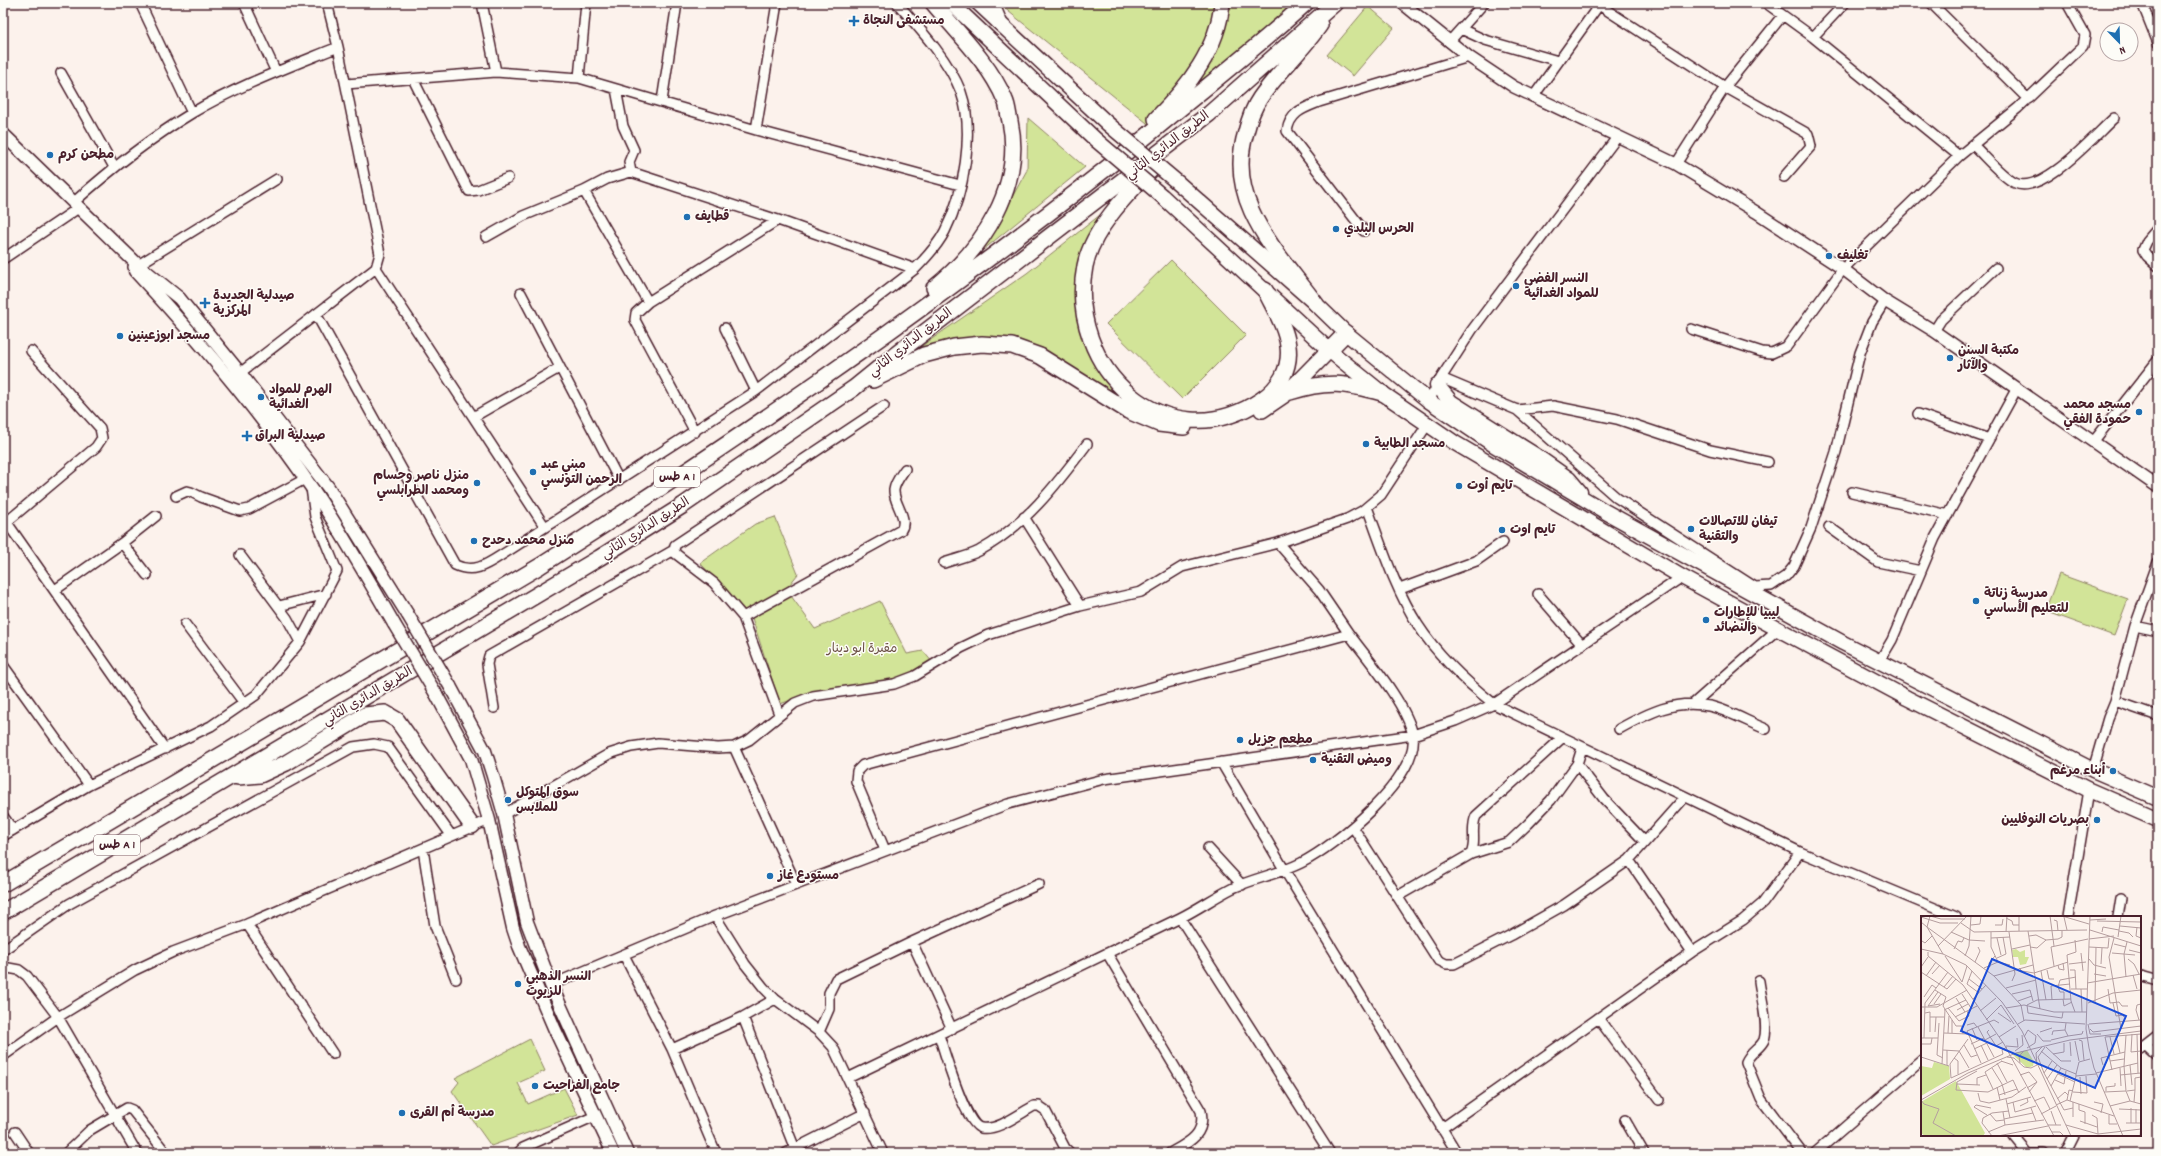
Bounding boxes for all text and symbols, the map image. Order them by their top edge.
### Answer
place label: مستشفى النجاة [863,12,945,31]
marker: مستشفى النجاة [848,15,860,27]
north arrow [2099,22,2139,62]
text: N [2116,41,2128,58]
street label: الطريق الدائري الثاني [1122,107,1214,185]
place label: مطحن كرم [58,146,115,165]
marker: مطحن كرم [45,150,55,160]
place label: قطايف [695,208,729,227]
marker: قطايف [682,212,692,222]
place label: الحرس البلدي [1344,220,1414,239]
marker: الحرس البلدي [1331,224,1341,234]
place label: تغليف [1837,247,1869,266]
marker: تغليف [1824,251,1834,261]
place label: النسر الفضي للمواد الغدائية [1524,270,1599,304]
marker: النسر الفضي للمواد الغدائية [1511,281,1521,291]
place label: صيدلية الجديدة المركزية [213,287,295,321]
marker: صيدلية الجديدة المركزية [200,298,210,308]
street label: الطريق الدائري الثاني [865,304,957,382]
place label: مسجد ابوزعينين [128,327,210,346]
marker: مسجد ابوزعينين [115,331,125,341]
place label: مكتبة السنن والآثار [1957,342,2019,376]
marker: مكتبة السنن والآثار [1945,353,1955,363]
place label: الهرم للمواد الغدائية [269,381,332,415]
marker: الهرم للمواد الغدائية [256,392,266,402]
place label: مسجد محمد حمودة الفقي [2063,396,2132,431]
marker: مسجد محمد حمودة الفقي [2134,407,2144,417]
place label: صيدلية البراق [255,427,325,446]
marker: صيدلية البراق [242,431,252,441]
place label: مسجد الطابية [1374,435,1445,454]
marker: مسجد الطابية [1361,439,1371,449]
place label: مبني عبد الرحمن التونسي [541,456,622,491]
place label: منزل ناصر وحسام ومحمد الطرابلسي [373,467,469,502]
marker: مبني عبد الرحمن التونسي [528,467,538,477]
road number: طس A 1 [654,467,700,487]
place label: تايم أوت [1467,476,1514,496]
marker: منزل ناصر وحسام ومحمد الطرابلسي [472,478,482,488]
marker: تايم أوت [1454,481,1464,491]
street label: الطريق الدائري الثاني [598,493,694,565]
place label: تيفان للاتصالات والتقنية [1699,513,1779,547]
place label: تايم اوت [1510,521,1556,540]
marker: تيفان للاتصالات والتقنية [1686,524,1696,534]
marker: تايم اوت [1497,525,1507,535]
place label: منزل محمد دحدح [482,532,574,551]
marker: منزل محمد دحدح [469,536,479,546]
place label: مدرسة زناتة للتعليم الأساسي [1984,585,2069,620]
marker: مدرسة زناتة للتعليم الأساسي [1971,596,1981,606]
place label: ليبيا للإطارات والنضائد [1714,604,1780,638]
marker: ليبيا للإطارات والنضائد [1701,615,1711,625]
park label: مقبرة ابو دينار [826,640,897,659]
street label: الطريق الدائري الثاني [319,663,417,731]
place label: مطعم جزيل [1248,731,1313,750]
marker: مطعم جزيل [1235,735,1245,745]
place label: وميض التقنية [1321,751,1392,770]
marker: وميض التقنية [1308,755,1318,765]
place label: أبناء مرغم [2050,761,2106,781]
marker: أبناء مرغم [2108,766,2118,776]
place label: سوق المتوكل للملابس [516,784,579,818]
marker: سوق المتوكل للملابس [503,795,513,805]
place label: بصريات النوفليين [2001,811,2089,830]
marker: بصريات النوفليين [2092,815,2102,825]
road number: طس A 1 [94,835,140,855]
place label: مستودع غاز [777,867,839,886]
marker: مستودع غاز [765,871,775,881]
inset map [1921,916,2141,1136]
place label: النسر الذهبي للزيوت [526,968,591,1002]
marker: النسر الذهبي للزيوت [513,979,523,989]
place label: جامع الفراحيت [543,1077,620,1096]
marker: جامع الفراحيت [530,1081,540,1091]
place label: مدرسة أم القرى [410,1103,495,1123]
marker: مدرسة أم القرى [397,1108,407,1118]

